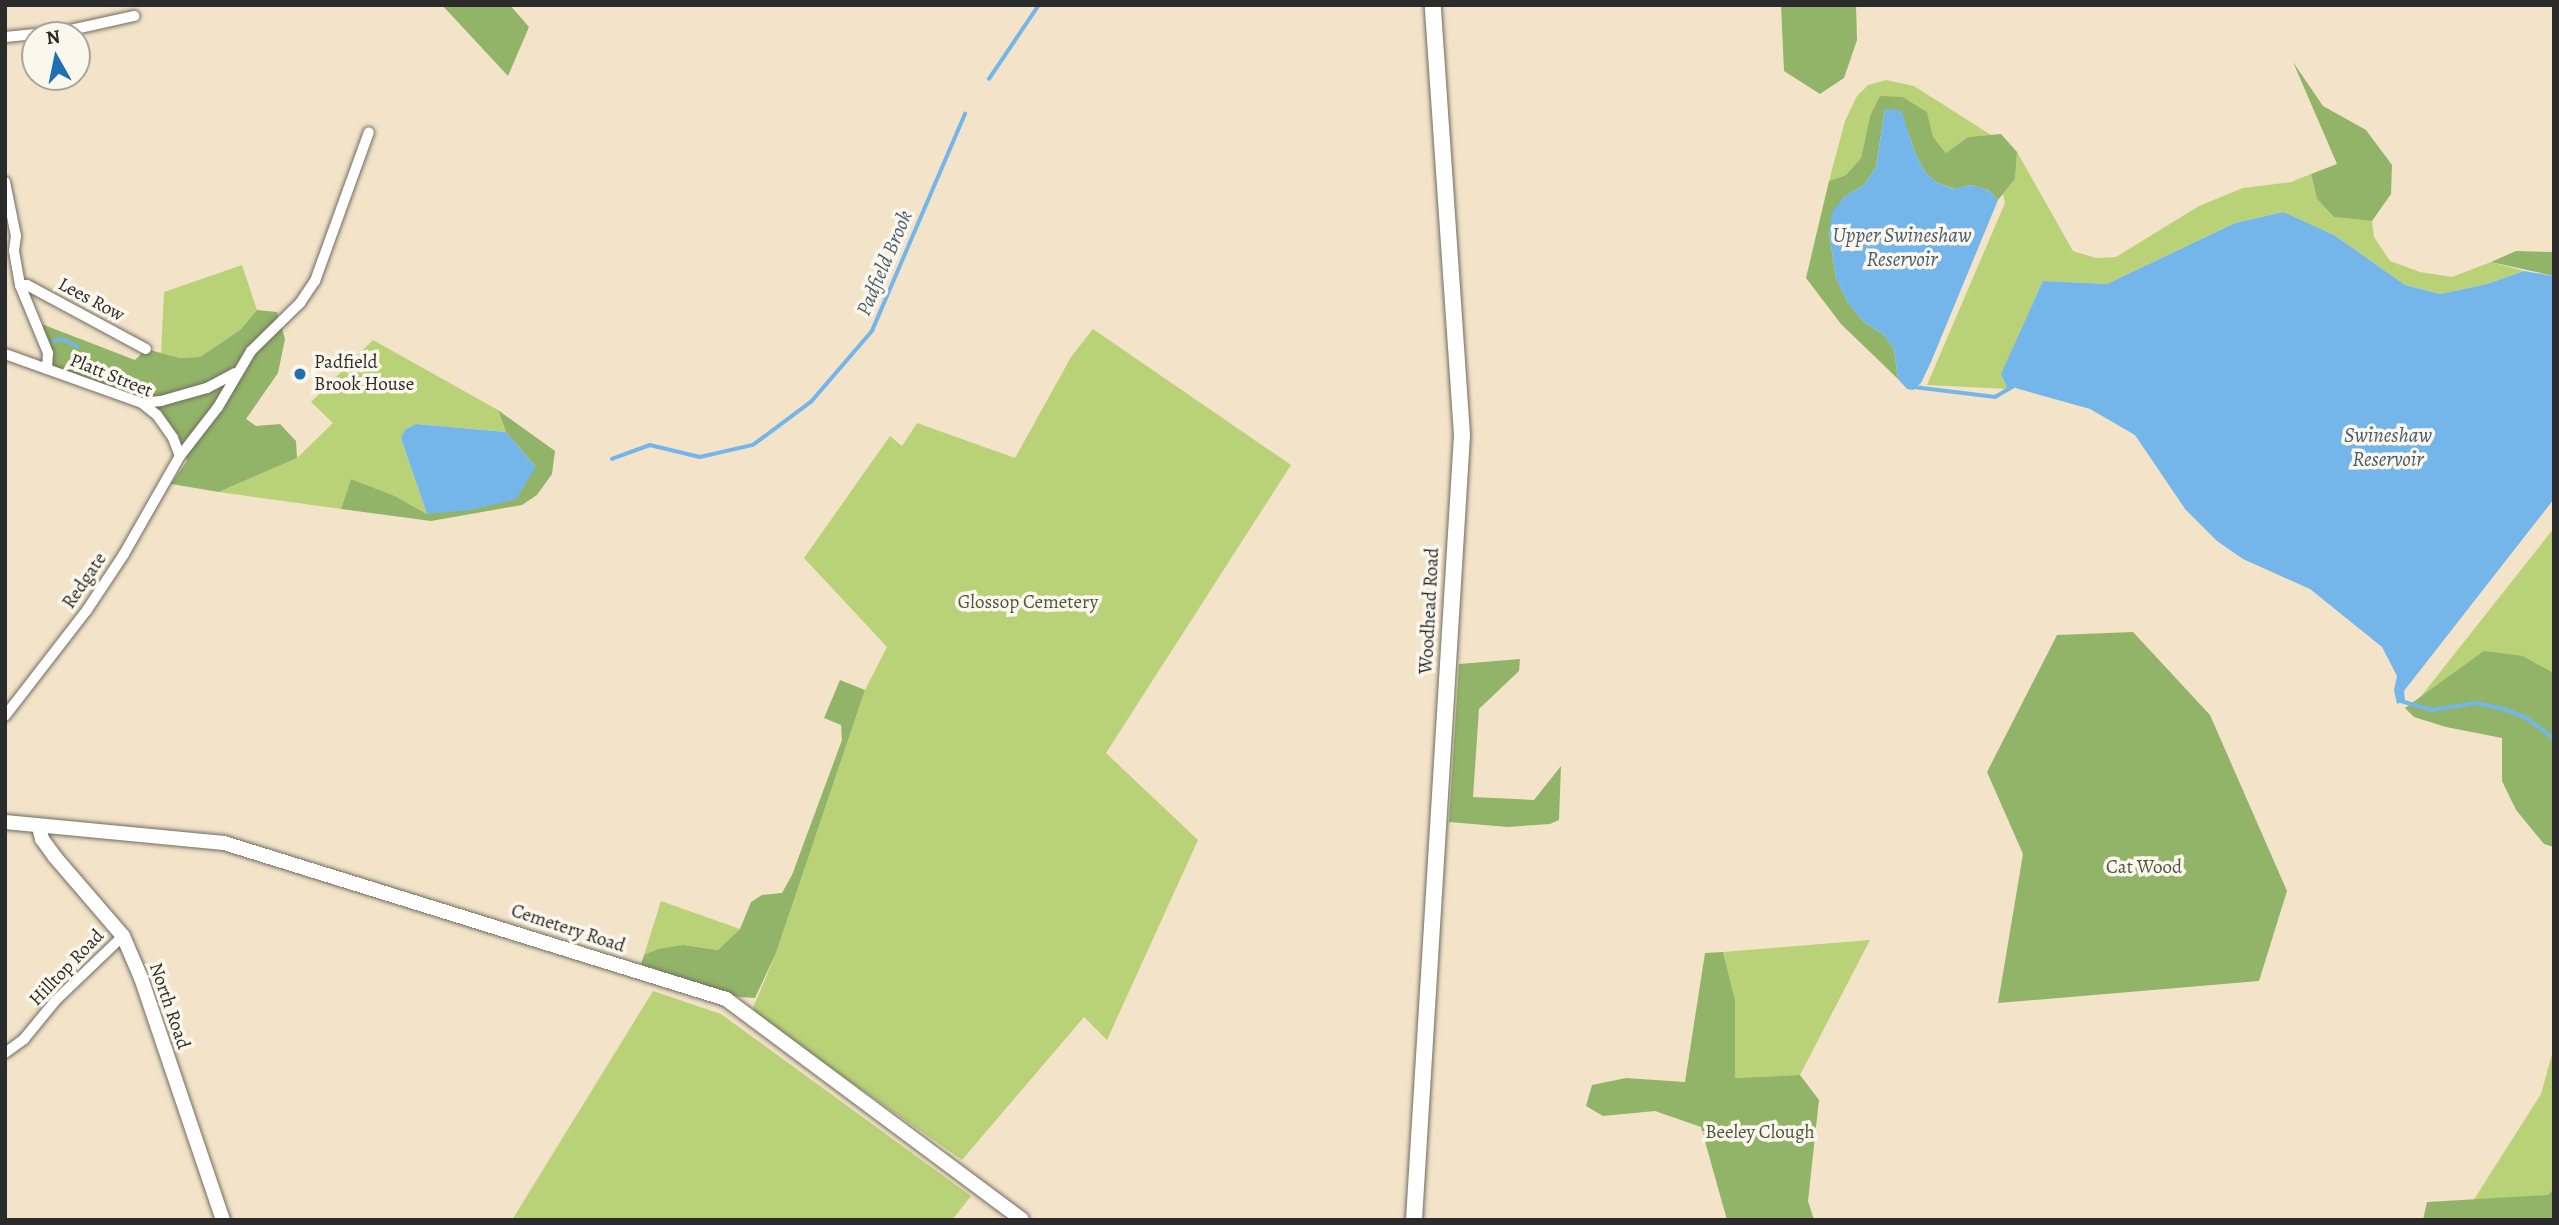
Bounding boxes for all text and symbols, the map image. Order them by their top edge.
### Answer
north arrow [21,21,91,91]
text: N [44,23,62,51]
water label: Padfield Brook [851,207,917,319]
water label: Upper Swineshaw Reservoir [1832,222,1972,272]
street label: Lees Row [54,273,128,327]
street label: Platt Street [66,349,156,403]
place label: Padfield Brook House [314,352,414,396]
marker: Padfield Brook House [292,366,308,382]
water label: Swineshaw Reservoir [2344,422,2432,472]
street label: Woodhead Road [1415,547,1445,675]
street label: Redgate [58,549,112,613]
park label: Glossop Cemetery [958,592,1098,614]
park label: Cat Wood [2106,857,2182,879]
street label: Cemetery Road [508,900,628,958]
street label: Hilltop Road [25,925,109,1011]
street label: North Road [144,960,194,1052]
park label: Beeley Clough [1705,1122,1815,1144]

